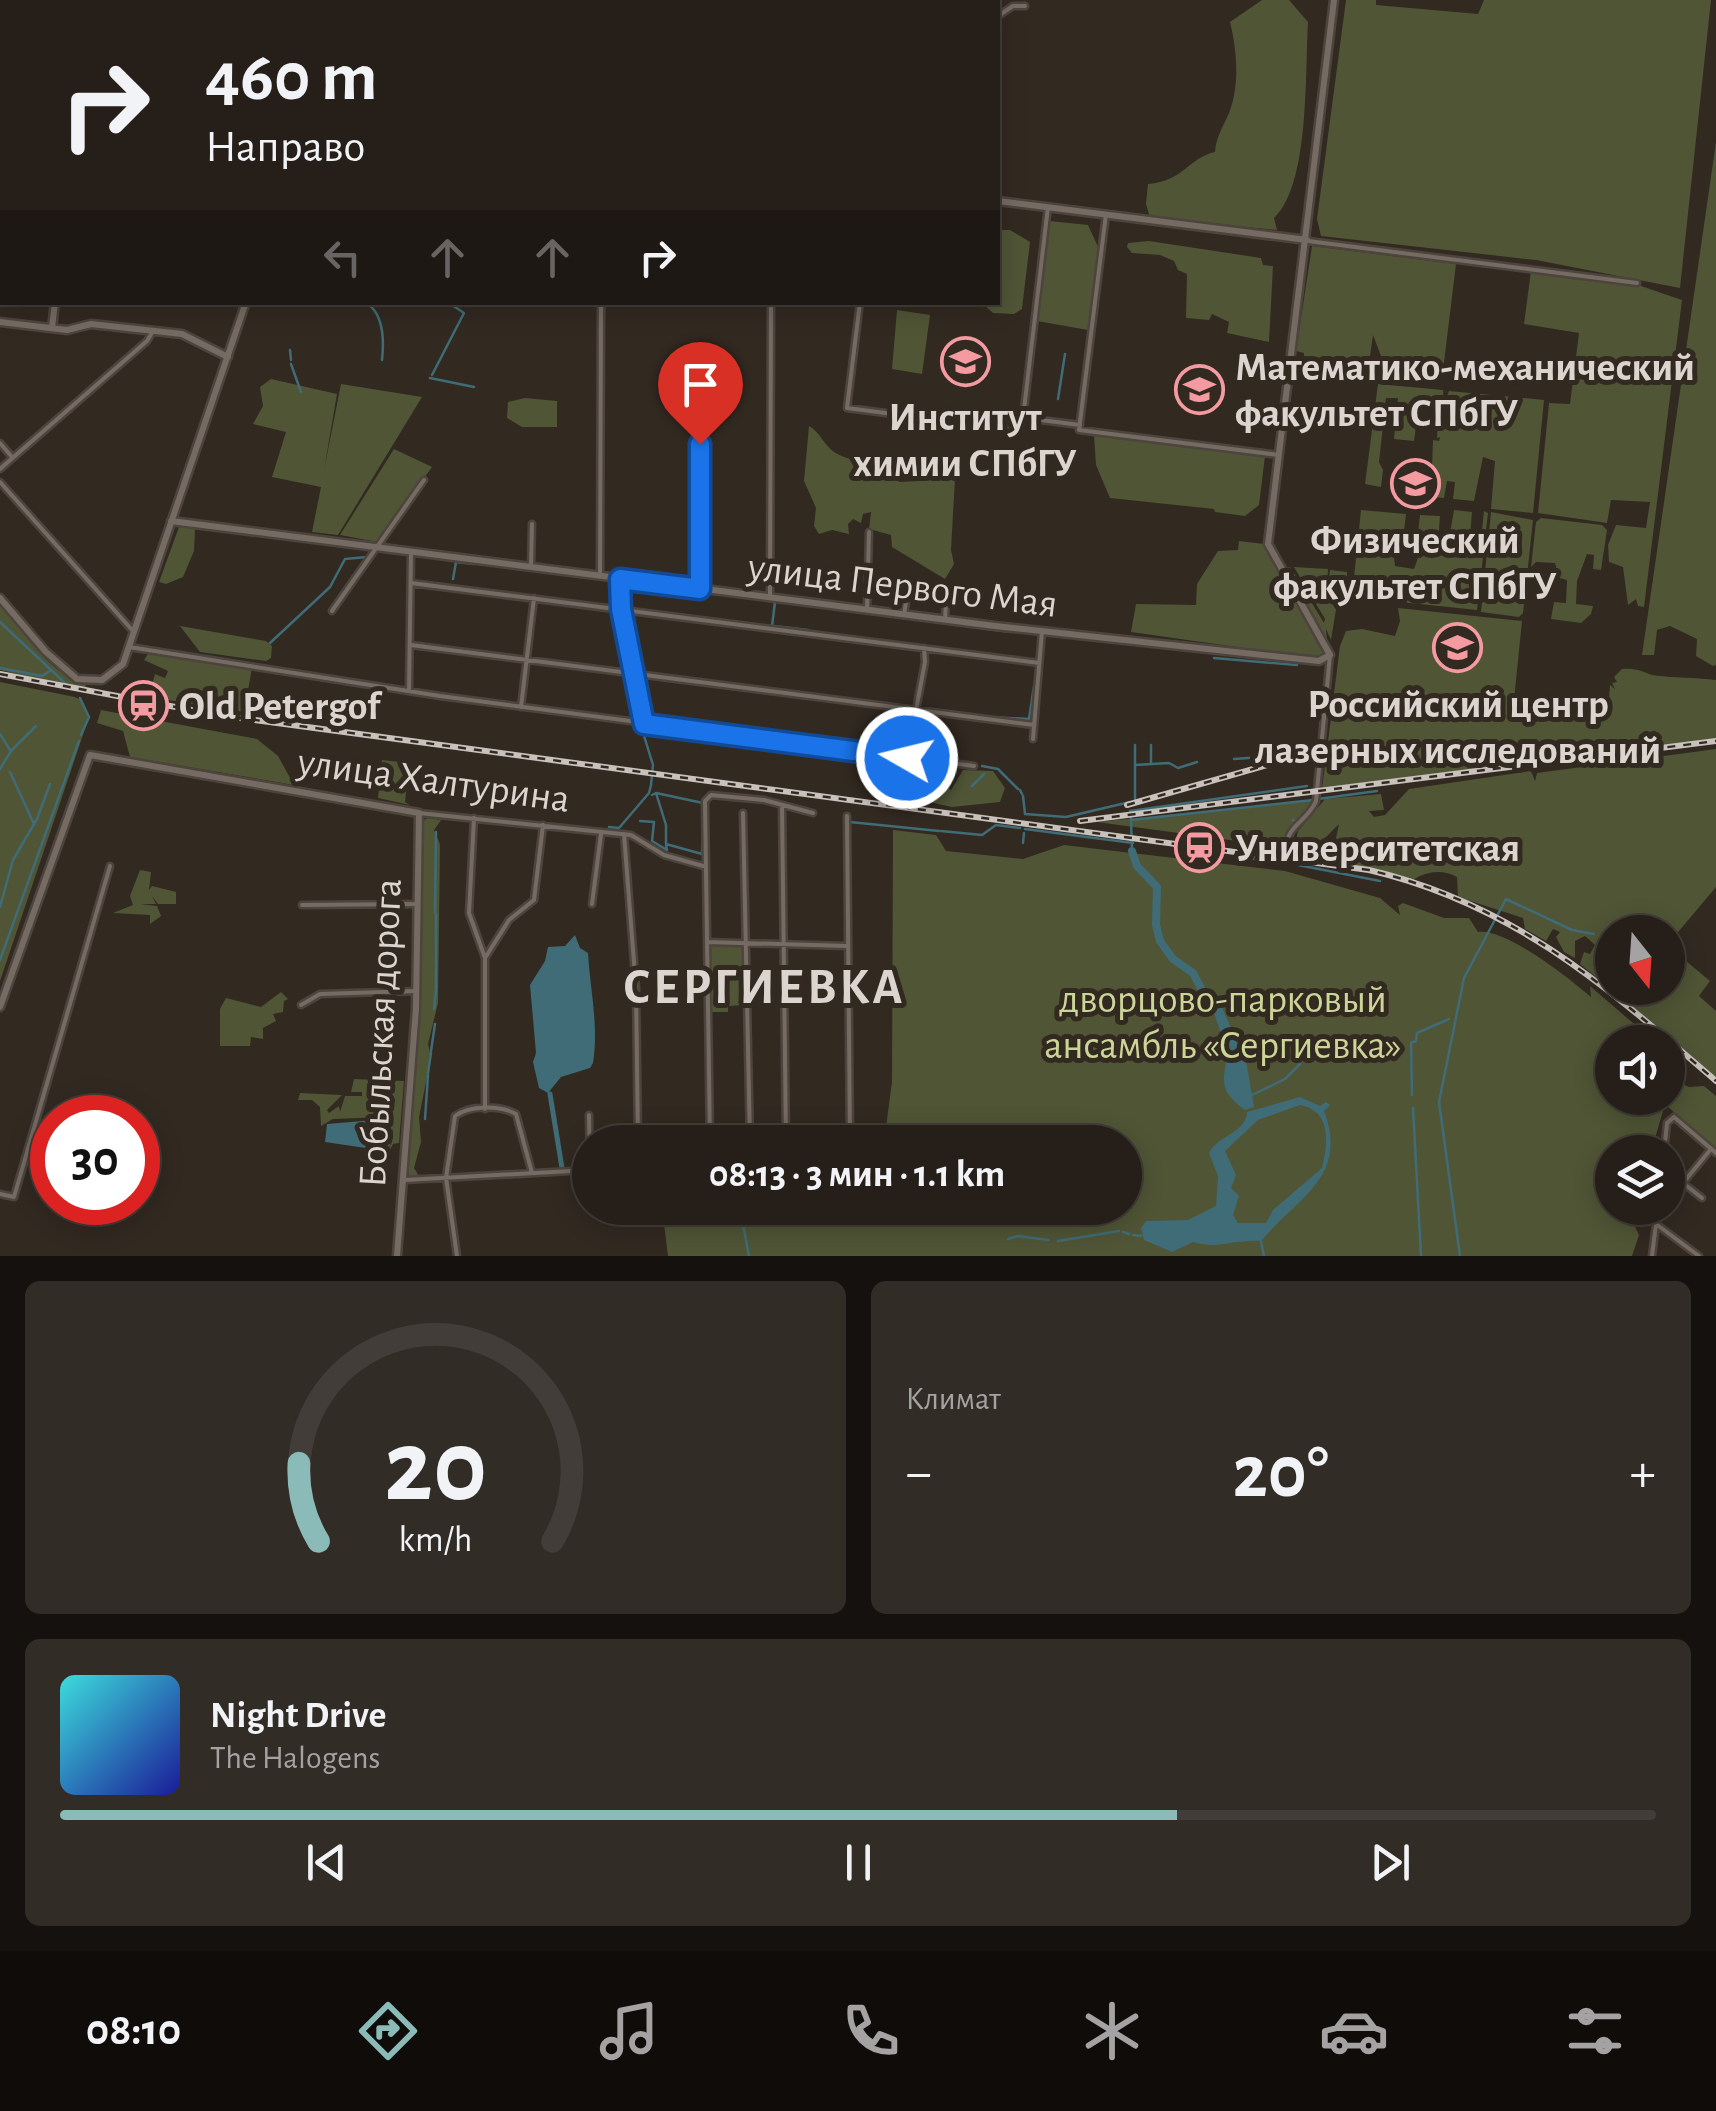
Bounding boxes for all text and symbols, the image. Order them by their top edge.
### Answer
icon: right [40,40,170,170]
text: 460 m [205,43,378,113]
text: Направо [205,125,365,170]
icon: left [315,230,370,285]
icon: ahead [420,230,475,285]
icon: ahead [525,230,580,285]
icon: right [630,230,685,285]
school or university icon: Институт химии СПбГУ [939,335,991,387]
pin [658,342,743,445]
place label: Математико-механический факультет СПбГУ [1235,348,1695,434]
icon: arrive [673,357,728,412]
school or university icon: Математико-механический факультет СПбГУ [1174,363,1226,415]
place label: Институт химии СПбГУ [853,398,1077,484]
school or university icon: Физический факультет СПбГУ [1389,458,1441,510]
place label: Физический факультет СПбГУ [1273,521,1557,607]
street label: улица Первого Мая [745,547,1060,625]
school or university icon: Российский центр лазерных исследований [1432,622,1484,674]
station icon: Old Petergof [118,679,170,731]
place label: Российский центр лазерных исследований [1255,685,1661,771]
place label: Old Petergof [179,687,383,727]
position arrow [855,706,959,810]
street label: улица Халтурина [294,742,572,820]
station icon: Университетская [1174,821,1226,873]
place label: Университетская [1235,829,1520,869]
street label: Бобыльская дорога [353,878,409,1189]
north arrow [1595,915,1685,1005]
map controls [1595,915,1685,1225]
district label: СЕРГИЕВКА [623,963,905,1013]
park label: дворцово-парковый ансамбль «Сергиевка» [1044,980,1402,1066]
button: sound [1595,1025,1685,1115]
speed limit sign: 30 [30,1095,160,1225]
button: layers [1595,1135,1685,1225]
text: 08:13 · 3 мин · 1.1 km [709,1156,1005,1194]
text: Климат [906,1383,1001,1415]
text: 20 [384,1416,487,1520]
text: 20° [1233,1436,1329,1511]
text: − [906,1446,932,1501]
text: + [1630,1446,1656,1501]
text: km/h [398,1522,472,1558]
text: Night Drive [210,1697,386,1735]
text: The Halogens [210,1742,380,1774]
icon: previous [299,1835,354,1890]
icon: pause [831,1835,886,1890]
icon: next [1363,1835,1418,1890]
icon: directions [353,1996,423,2066]
icon: music [594,1996,664,2066]
icon: phone [836,1996,906,2066]
icon: climate [1077,1996,1147,2066]
icon: car [1319,1996,1389,2066]
icon: filters [1560,1996,1630,2066]
text: 08:10 [86,2008,181,2053]

